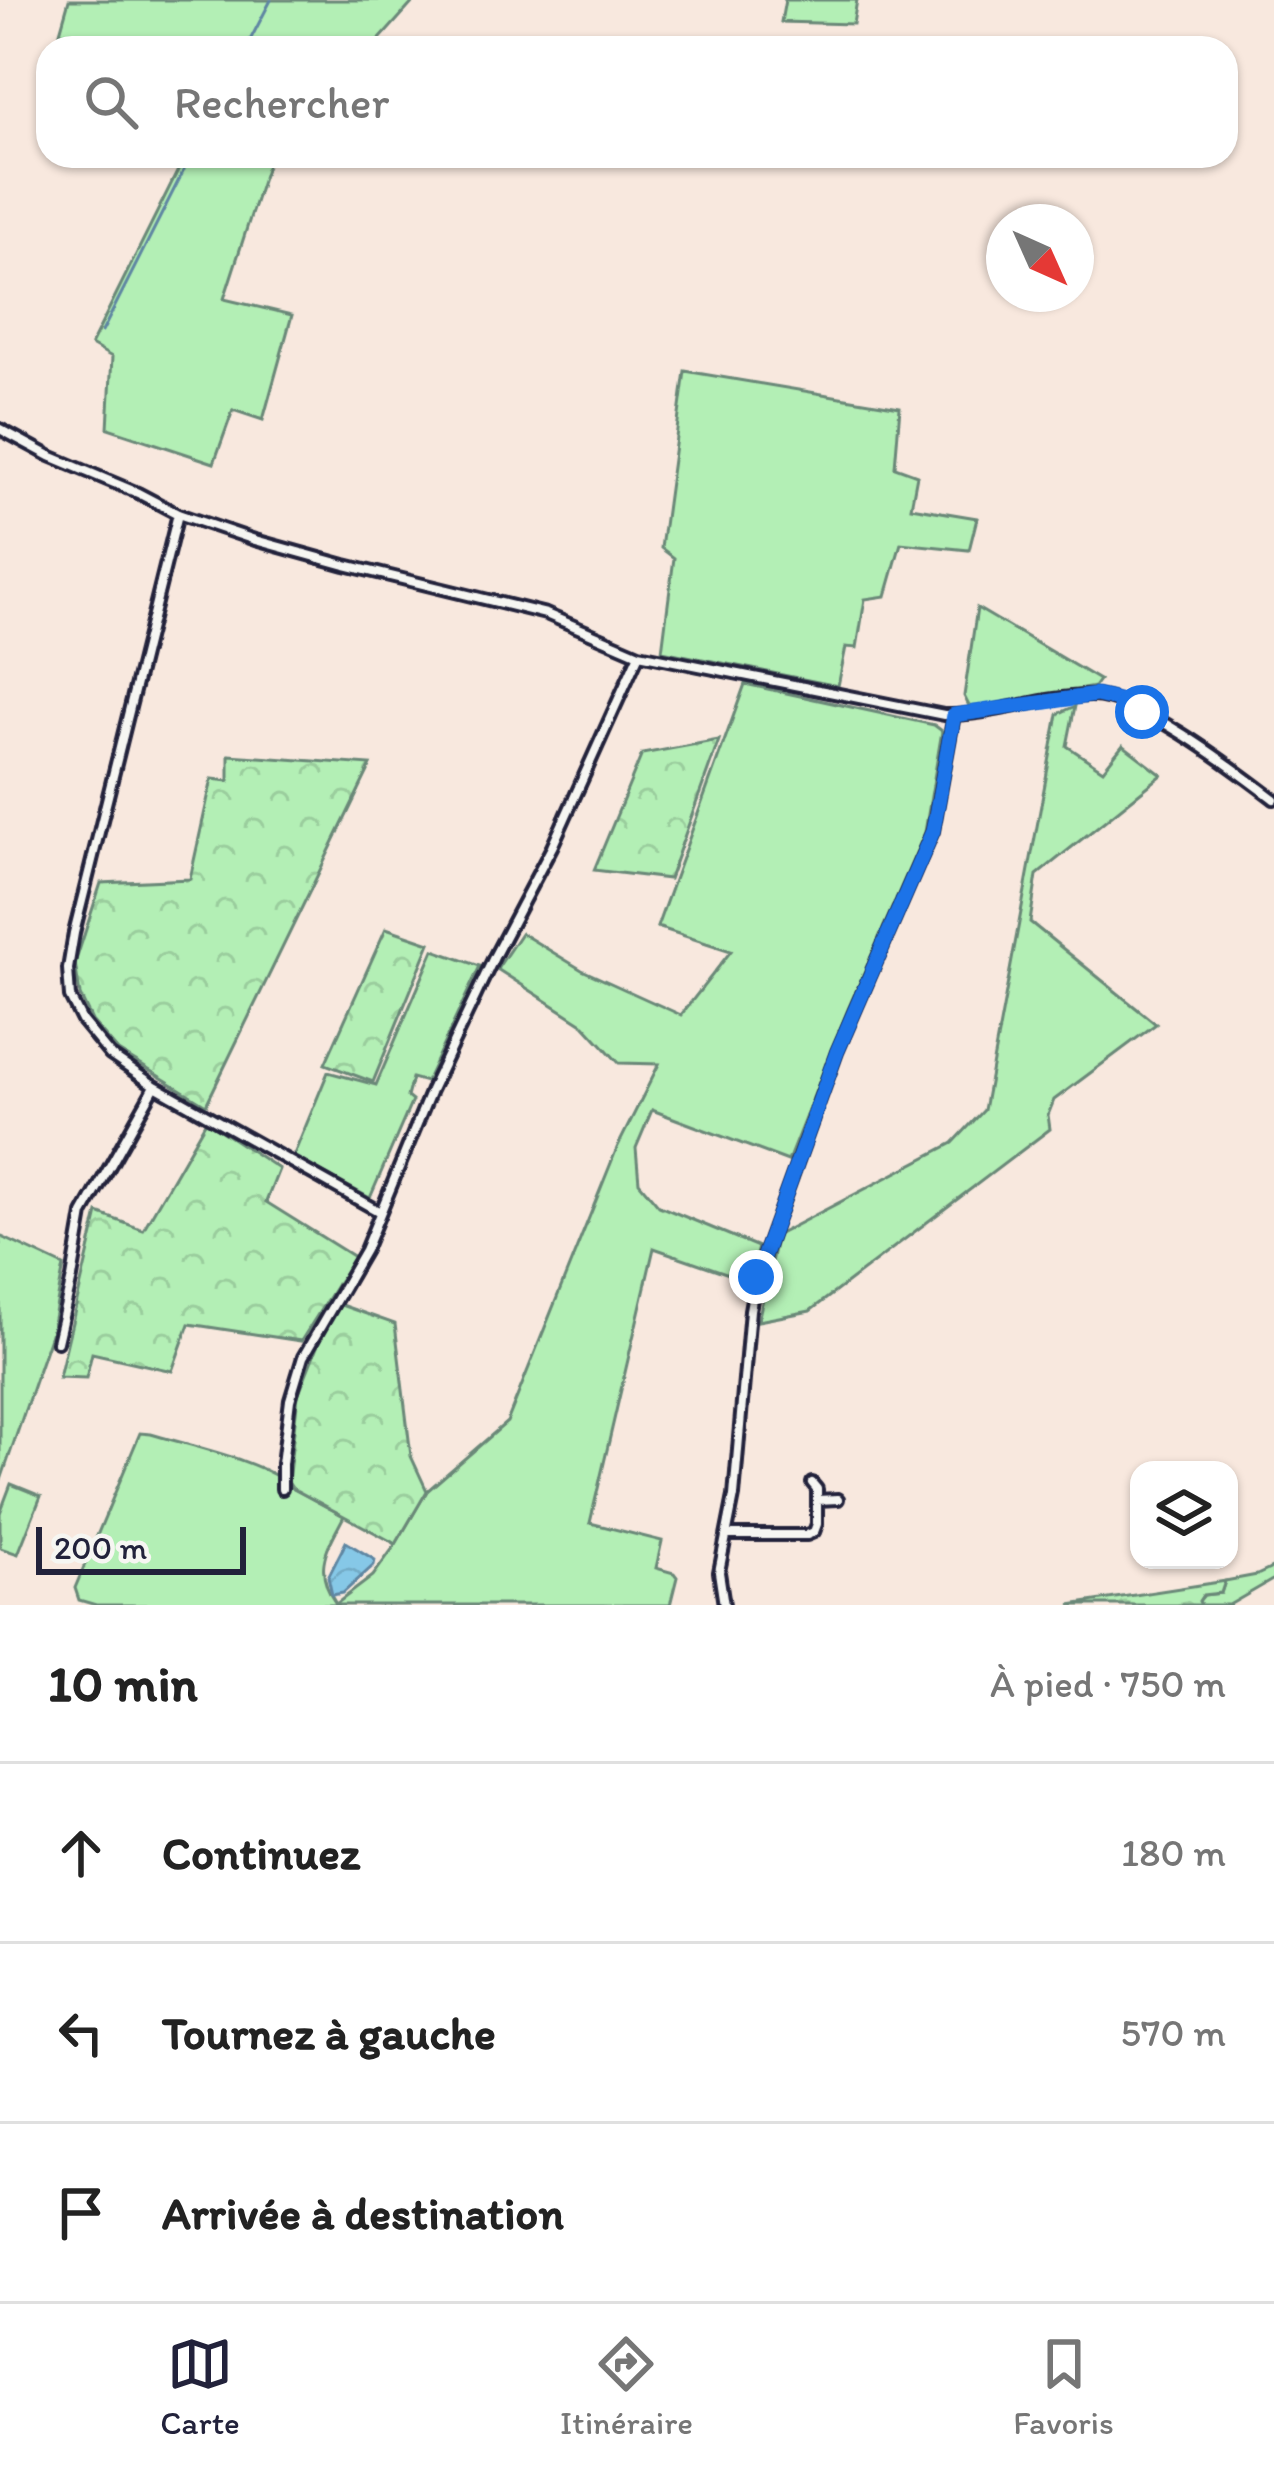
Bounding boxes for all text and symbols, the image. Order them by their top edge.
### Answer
search box [36,36,1238,168]
icon: search [78,69,144,135]
text: Rechercher [174,75,389,129]
north arrow [986,204,1094,312]
route start [1115,685,1169,739]
route end [729,1250,783,1304]
map controls [1130,1461,1238,1569]
button: layers [1130,1461,1238,1569]
scale bar [36,1521,246,1574]
text: 200 m [54,1528,147,1567]
text: 10 min [48,1653,198,1714]
text: À pied · 750 m [990,1660,1226,1707]
icon: ahead [48,1820,114,1886]
text: Continuez [162,1826,360,1880]
text: 180 m [1121,1829,1226,1876]
icon: left [48,2000,114,2066]
text: Tournez à gauche [162,2006,496,2060]
text: 570 m [1121,2009,1226,2056]
icon: arrive [48,2180,114,2246]
text: Arrivée à destination [162,2186,564,2240]
tab: Carte [160,2331,240,2442]
tab: Itinéraire [560,2331,693,2442]
tab: Favoris [1013,2331,1114,2442]

